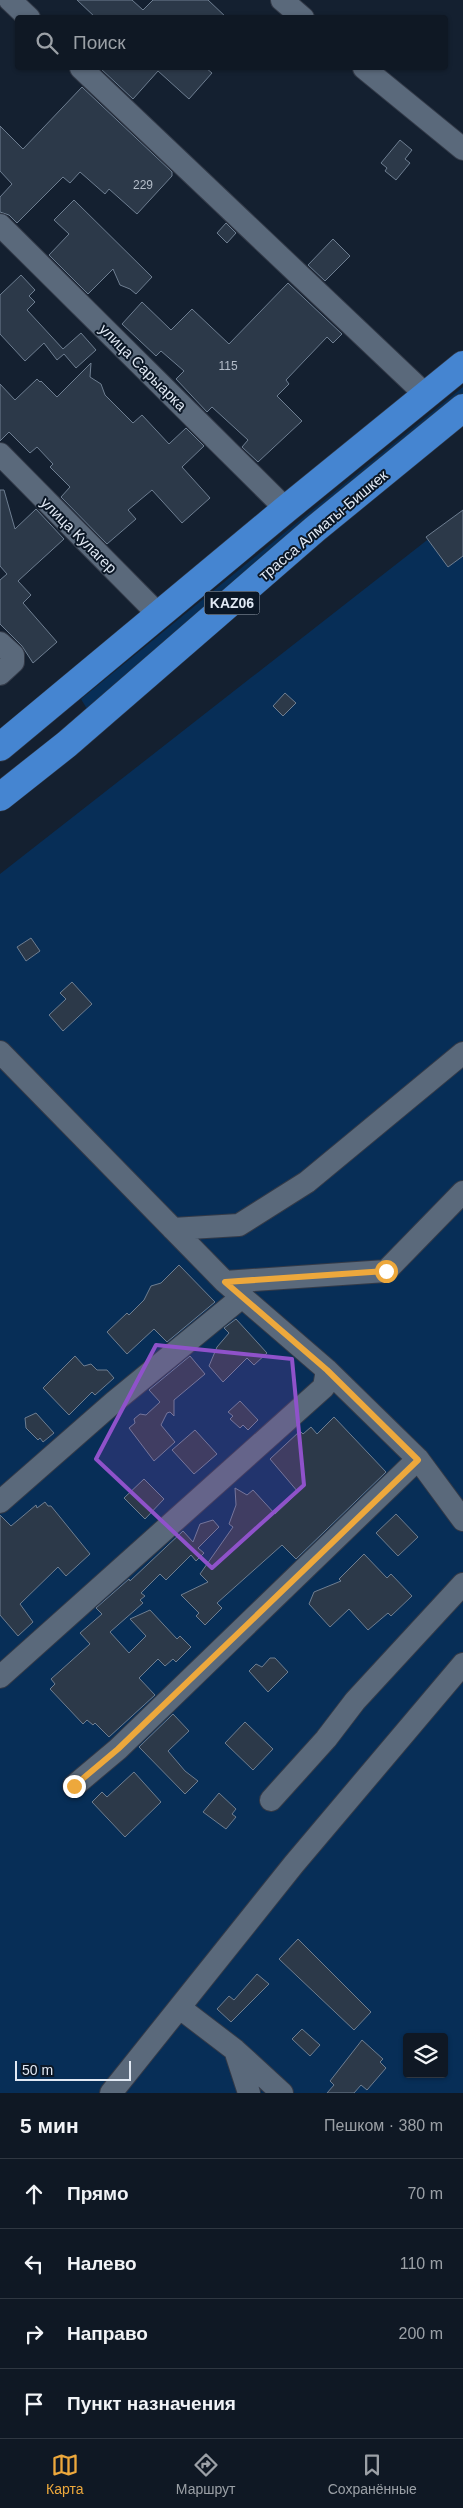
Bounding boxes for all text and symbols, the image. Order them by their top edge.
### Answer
search box [15,15,448,70]
icon: search [33,29,61,57]
text: Поиск [73,32,126,53]
house number: 229 [133,178,153,192]
street label: улица Сарыарка [96,320,190,414]
house number: 115 [218,359,238,373]
street label: трасса Алматы-Бишкек [255,466,391,584]
street label: улица Кулагер [38,494,120,576]
road number: KАZ06 [204,592,260,614]
route start [375,1260,398,1283]
route end [63,1775,86,1798]
map controls [403,2033,448,2078]
button: layers [403,2033,448,2078]
scale bar [15,2058,131,2081]
text: 50 m [22,2062,53,2078]
text: 5 мин [20,2114,79,2137]
text: Пешком · 380 m [324,2117,443,2134]
icon: ahead [20,2180,48,2208]
text: Прямо [67,2183,129,2204]
text: 70 m [407,2185,443,2202]
icon: left [20,2250,48,2278]
text: Налево [67,2253,137,2274]
text: 110 m [400,2255,443,2272]
icon: right [20,2320,48,2348]
text: Направо [67,2323,148,2344]
text: 200 m [399,2325,443,2342]
icon: arrive [20,2390,48,2418]
text: Пункт назначения [67,2393,236,2414]
tab: Карта [46,2451,84,2497]
tab: Маршрут [176,2451,235,2497]
tab: Сохранённые [328,2451,417,2497]

